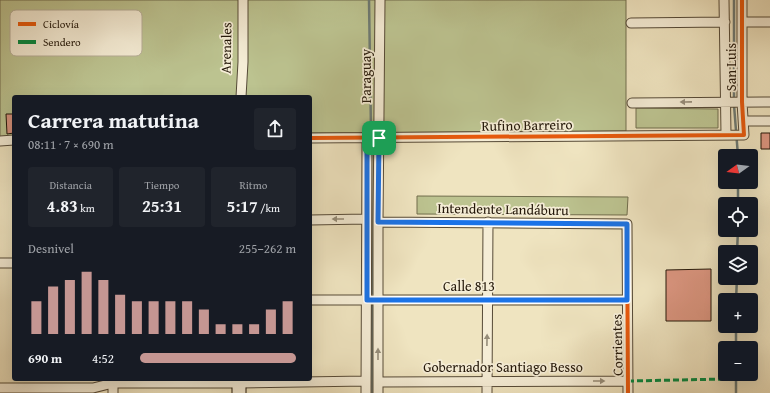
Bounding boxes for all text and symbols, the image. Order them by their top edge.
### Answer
legend [10,10,142,56]
text: Ciclovía [43,16,80,32]
street label: Arenales [216,22,236,74]
text: Sendero [43,34,81,50]
street label: San Luis [721,43,741,91]
street label: Paraguay [356,49,376,103]
one-way arrow [679,99,692,105]
text: Carrera matutina [28,104,199,136]
button: share [254,108,296,150]
street label: Rufino Barreiro [481,114,573,136]
pin [362,121,396,155]
icon: arrive [368,127,390,149]
text: 08:11 · 7 × 690 m [28,135,114,154]
north arrow [718,149,758,189]
map controls [718,149,758,381]
text: Distancia [49,177,92,193]
text: Tiempo [145,177,179,193]
text: Ritmo [239,177,267,193]
text: 4.83 [47,193,78,218]
text: 25:31 [142,193,182,218]
text: 5:17 [227,193,258,218]
button: locate [718,197,758,237]
street label: Intendente Landáburu [437,198,569,220]
text: km [78,200,95,216]
text: /km [258,200,280,216]
one-way arrow [332,216,344,223]
text: Desnivel [28,239,74,258]
text: 255–262 m [239,239,296,258]
button: layers [718,245,758,285]
street label: Calle 813 [443,276,495,296]
button: + [718,293,758,333]
street label: Corrientes [606,314,628,376]
one-way arrow [484,334,491,346]
button: − [718,341,758,381]
one-way arrow [375,347,381,360]
text: 690 m [28,349,62,368]
text: 4:52 [92,349,114,368]
street label: Gobernador Santiago Besso [423,357,583,377]
one-way arrow [593,378,606,384]

